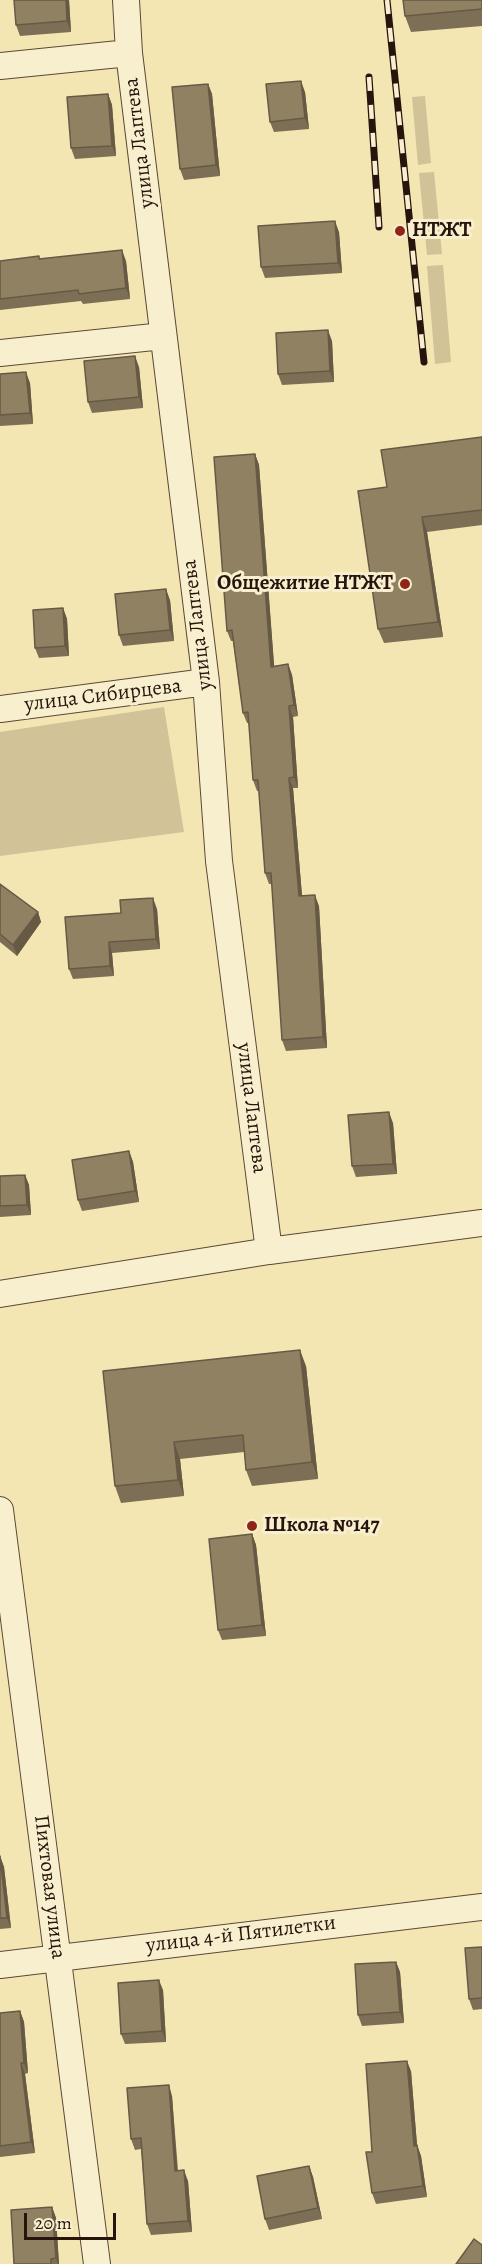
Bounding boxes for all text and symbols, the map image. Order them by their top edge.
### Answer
street label: улица Лаптева [120,76,160,210]
place label: НТЖТ [412,218,472,244]
marker: НТЖТ [393,224,407,238]
street label: улица Лаптева [178,558,218,692]
place label: Общежитие НТЖТ [217,571,393,597]
marker: Общежитие НТЖТ [398,577,412,591]
street label: улица Сибирцева [23,674,183,718]
street label: улица Лаптева [231,1041,271,1175]
place label: Школа №147 [264,1513,379,1539]
marker: Школа №147 [245,1519,259,1533]
street label: Пихтовая улица [28,1814,70,1960]
street label: улица 4-й Пятилетки [145,1911,337,1959]
scale bar [27,2201,118,2239]
text: 20 m [35,2211,72,2235]

